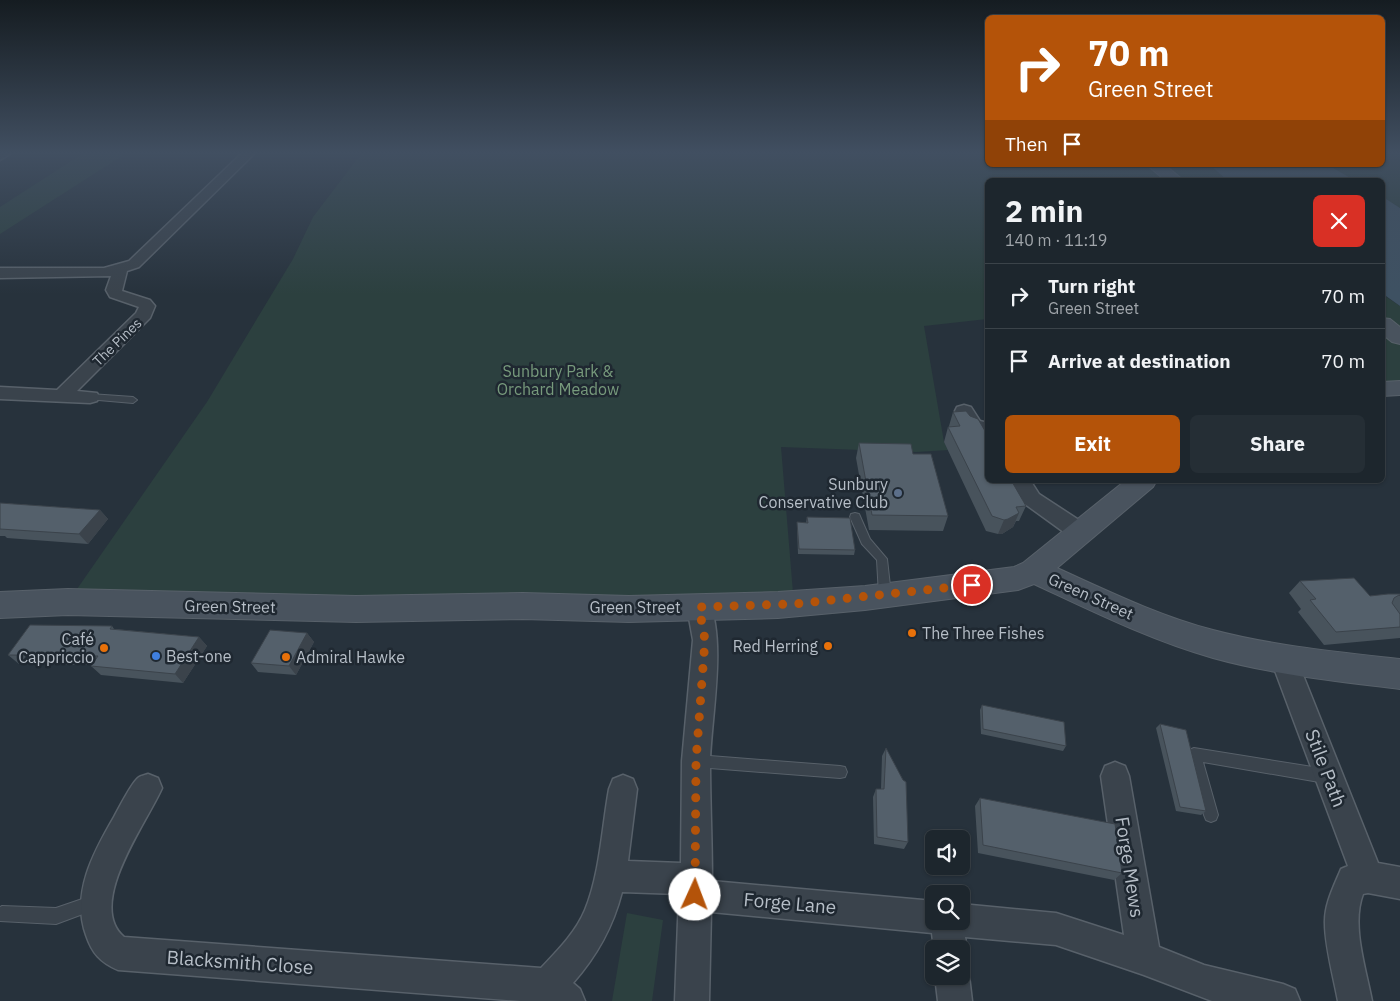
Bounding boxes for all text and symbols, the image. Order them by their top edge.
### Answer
text: 70 m [1088,30,1170,76]
icon: right [1005,35,1070,100]
text: Green Street [1088,74,1213,103]
icon: arrive [1058,130,1086,158]
text: Then [1005,132,1048,156]
text: 2 min [1005,191,1083,230]
button: close [1313,195,1365,247]
text: 140 m · 11:19 [1005,230,1107,250]
text: Turn right [1048,274,1135,298]
icon: right [1005,282,1033,310]
text: 70 m [1321,284,1365,308]
text: Green Street [1048,298,1139,318]
street label: The Pines [89,314,145,370]
icon: arrive [1005,347,1033,375]
text: Arrive at destination [1048,349,1231,373]
text: 70 m [1321,349,1365,373]
park label: Sunbury Park & Orchard Meadow [497,361,619,399]
button: Exit [1005,415,1180,473]
button: Share [1190,415,1365,473]
place label: Sunbury Conservative Club [759,474,888,512]
marker: Sunbury Conservative Club [892,487,904,499]
pin [951,564,993,606]
street label: Green Street [1045,568,1137,624]
icon: arrive [958,571,986,599]
street label: Green Street [184,595,276,617]
street label: Green Street [589,597,681,617]
place label: The Three Fishes [922,623,1045,643]
marker: The Three Fishes [906,627,918,639]
place label: Café Cappriccio [18,629,94,667]
place label: Red Herring [733,636,819,656]
marker: Red Herring [822,640,834,652]
marker: Café Cappriccio [98,642,110,654]
place label: Best-one [166,646,232,666]
place label: Admiral Hawke [296,647,405,667]
marker: Best-one [150,650,162,662]
marker: Admiral Hawke [280,651,292,663]
street label: Stile Path [1300,726,1352,810]
street label: Forge Mews [1110,815,1150,919]
map controls [925,830,970,985]
button: sound [925,830,970,875]
position arrow [668,868,720,920]
button: search [925,885,970,930]
street label: Forge Lane [743,887,837,919]
button: layers [925,940,970,985]
street label: Blacksmith Close [166,945,314,979]

